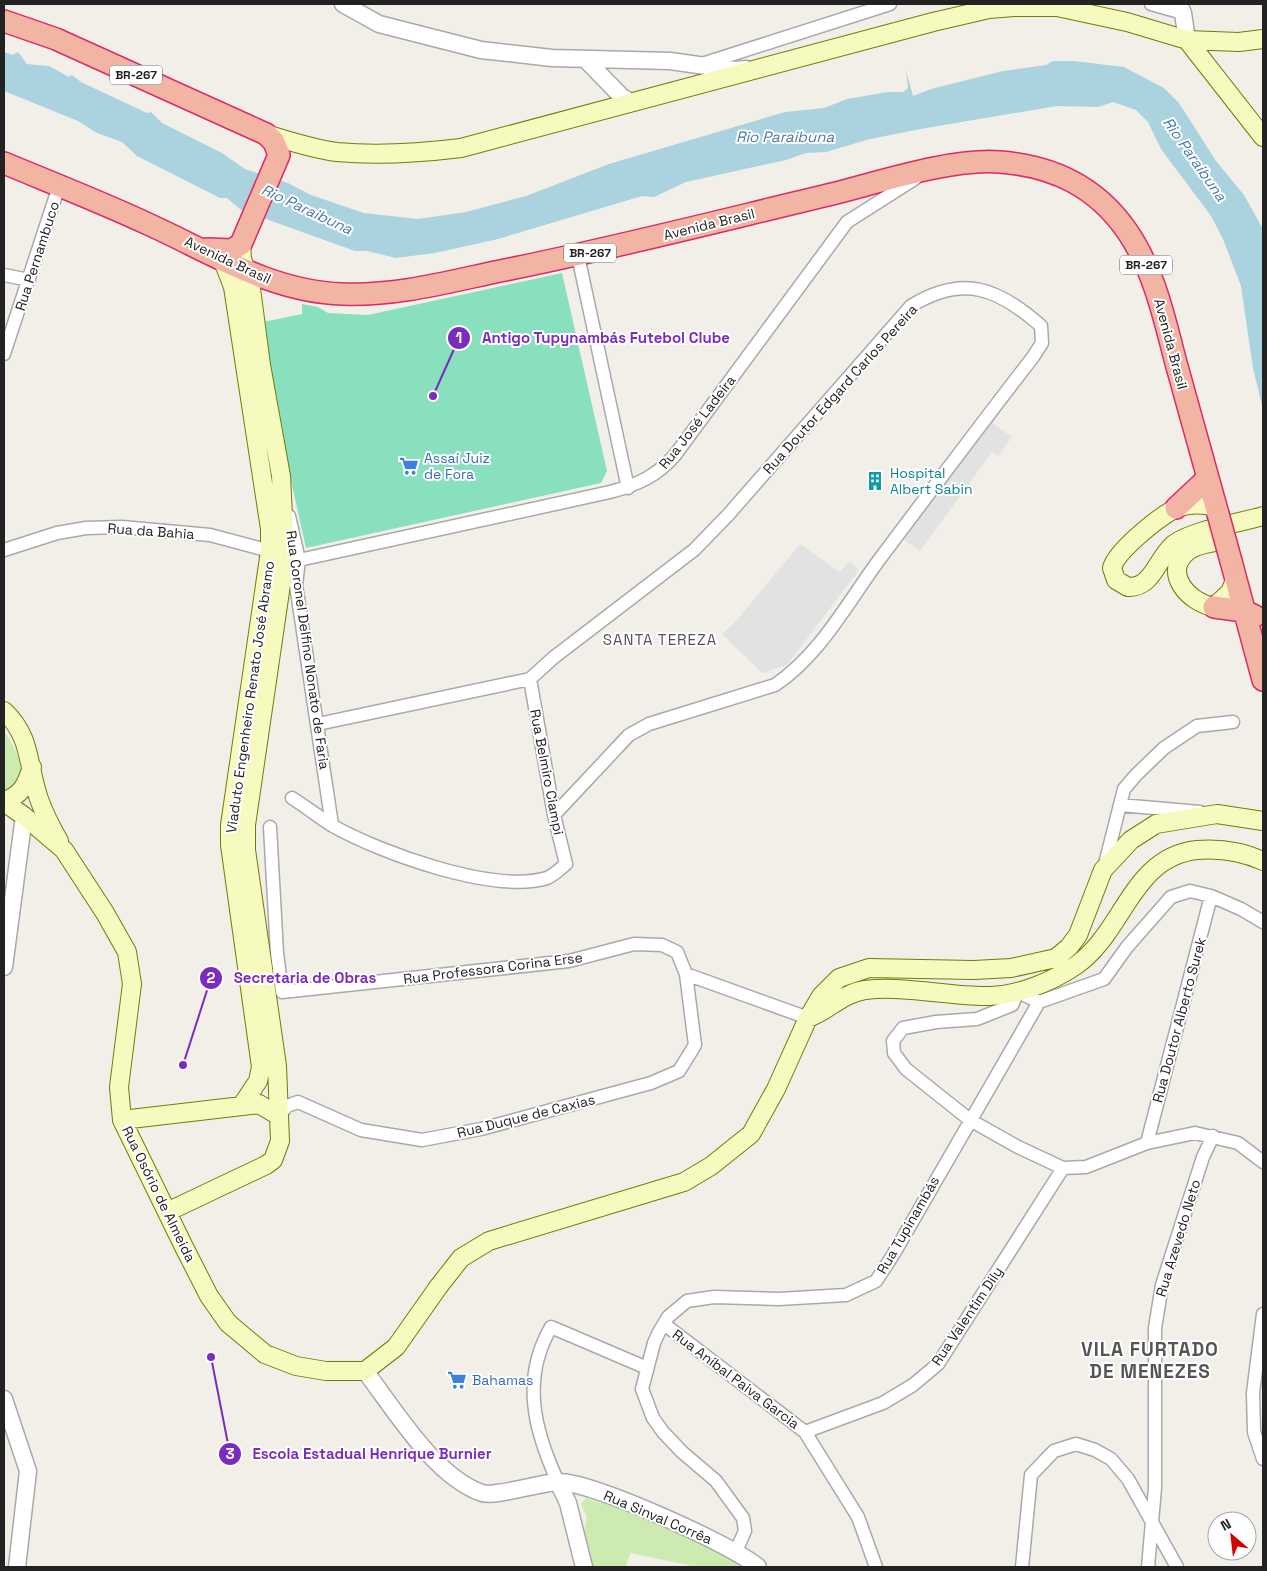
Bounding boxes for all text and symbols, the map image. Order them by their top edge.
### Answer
road number: BR-267 [110,66,162,84]
water label: Rio Paraibuna [1159,113,1231,205]
water label: Rio Paraibuna [736,127,834,146]
water label: Rio Paraibuna [259,180,356,238]
street label: Rua Pernambuco [11,199,63,313]
street label: Avenida Brasil [662,204,756,244]
street label: Avenida Brasil [182,232,274,288]
road number: BR-267 [564,244,616,262]
road number: BR-267 [1120,256,1172,274]
street label: Avenida Brasil [1150,297,1192,391]
street label: Rua Doutor Edgard Carlos Pereira [759,300,921,478]
callout: Antigo Tupynambás Futebol Clube [446,323,740,353]
text: 1 [456,328,462,347]
text: Antigo Tupynambás Futebol Clube [482,328,730,347]
street label: Rua José Ladeira [655,371,739,473]
place label: Assaí Juiz de Fora [424,449,490,483]
supermarket icon: Assaí Juiz de Fora [398,455,420,477]
place label: Hospital Albert Sabin [890,464,973,498]
building icon: Hospital Albert Sabin [864,470,886,492]
street label: Rua da Bahia [107,519,195,543]
street label: Rua Coronel Delfino Nonato de Faria [282,529,334,771]
street label: Viaduto Engenheiro Renato José Abramo [222,560,278,834]
district label: SANTA TEREZA [603,630,717,649]
street label: Rua Belmiro Ciampi [526,708,568,836]
street label: Rua Doutor Alberto Surek [1148,935,1210,1105]
street label: Rua Professora Corina Erse [402,948,584,988]
callout: Secretaria de Obras [198,963,386,993]
text: 2 [207,968,216,987]
text: Secretaria de Obras [234,968,376,987]
street label: Rua Duque de Caxias [455,1090,597,1142]
street label: Rua Osório de Almeida [118,1123,200,1265]
street label: Rua Tupinambás [873,1173,943,1277]
street label: Rua Azevedo Neto [1152,1177,1204,1299]
street label: Rua Valentim Dily [927,1263,1007,1369]
street label: Rua Aníbal Paiva Garcia [669,1325,803,1433]
district label: VILA FURTADO DE MENEZES [1081,1337,1219,1384]
supermarket icon: Bahamas [446,1369,468,1391]
place label: Bahamas [472,1371,533,1389]
callout: Escola Estadual Henrique Burnier [217,1439,501,1469]
text: 3 [225,1444,235,1463]
text: Escola Estadual Henrique Burnier [252,1444,492,1463]
street label: Rua Sinval Corrêa [601,1486,715,1548]
north arrow [1207,1511,1257,1561]
text: N [1218,1514,1234,1535]

